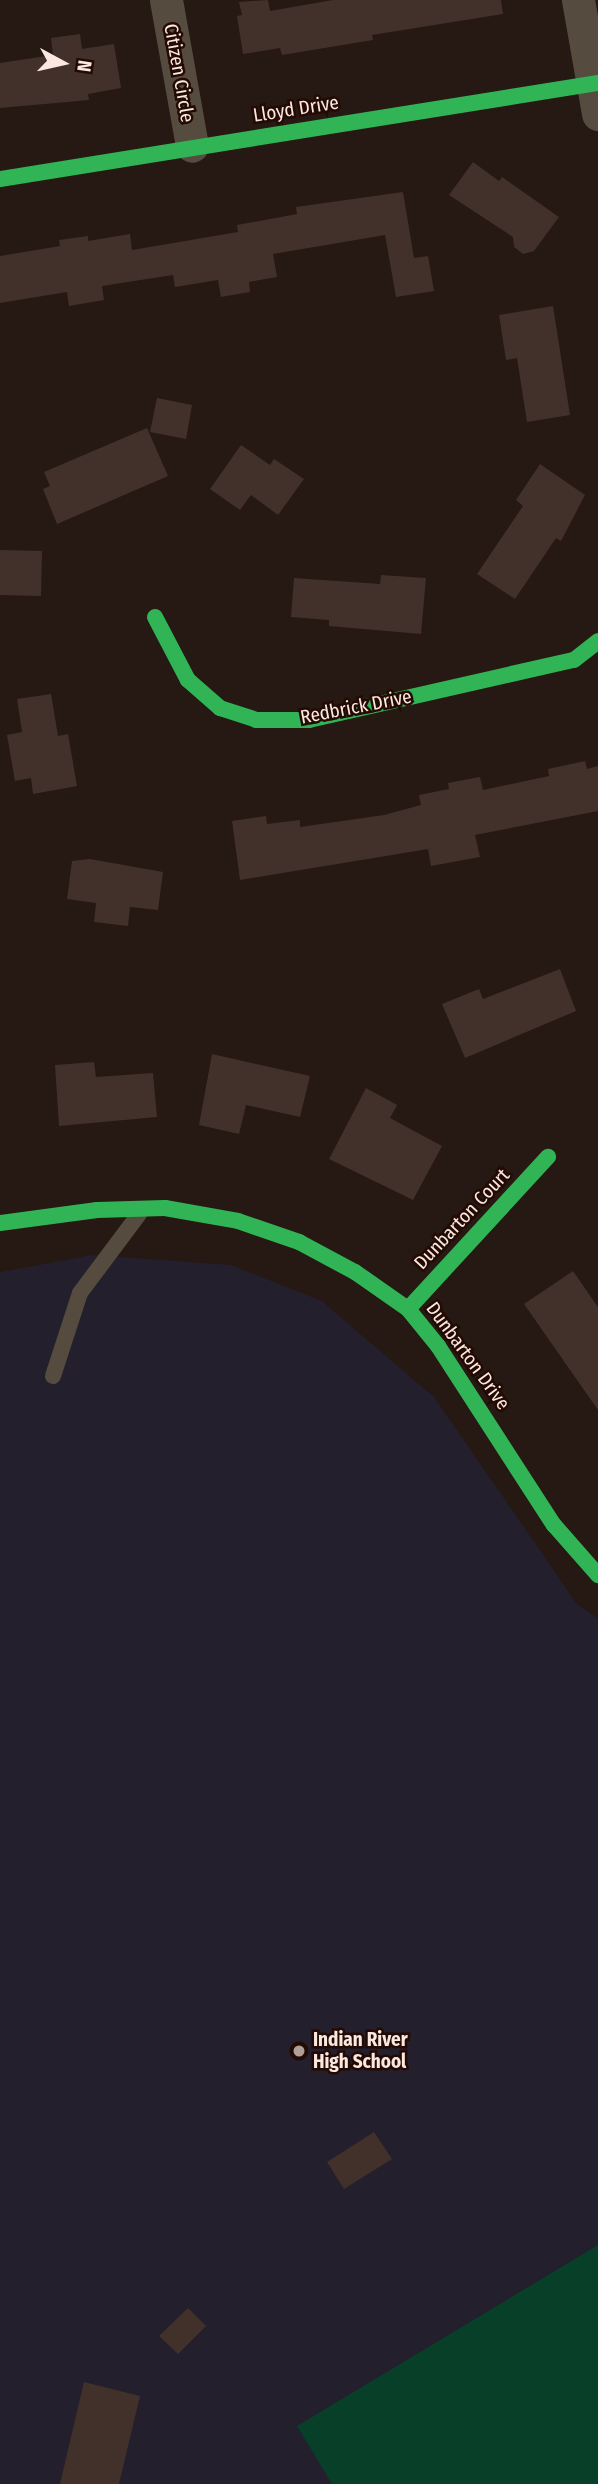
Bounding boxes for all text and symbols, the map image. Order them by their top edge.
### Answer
street label: Citizen Circle [159,22,199,124]
north arrow [28,28,98,98]
text: N [72,59,96,73]
street label: Lloyd Drive [252,91,340,127]
street label: Redbrick Drive [298,685,414,729]
street label: Dunbarton Court [410,1164,514,1274]
street label: Dunbarton Drive [421,1298,515,1414]
place label: Indian River High School [313,2029,408,2073]
marker: Indian River High School [291,2043,307,2059]

